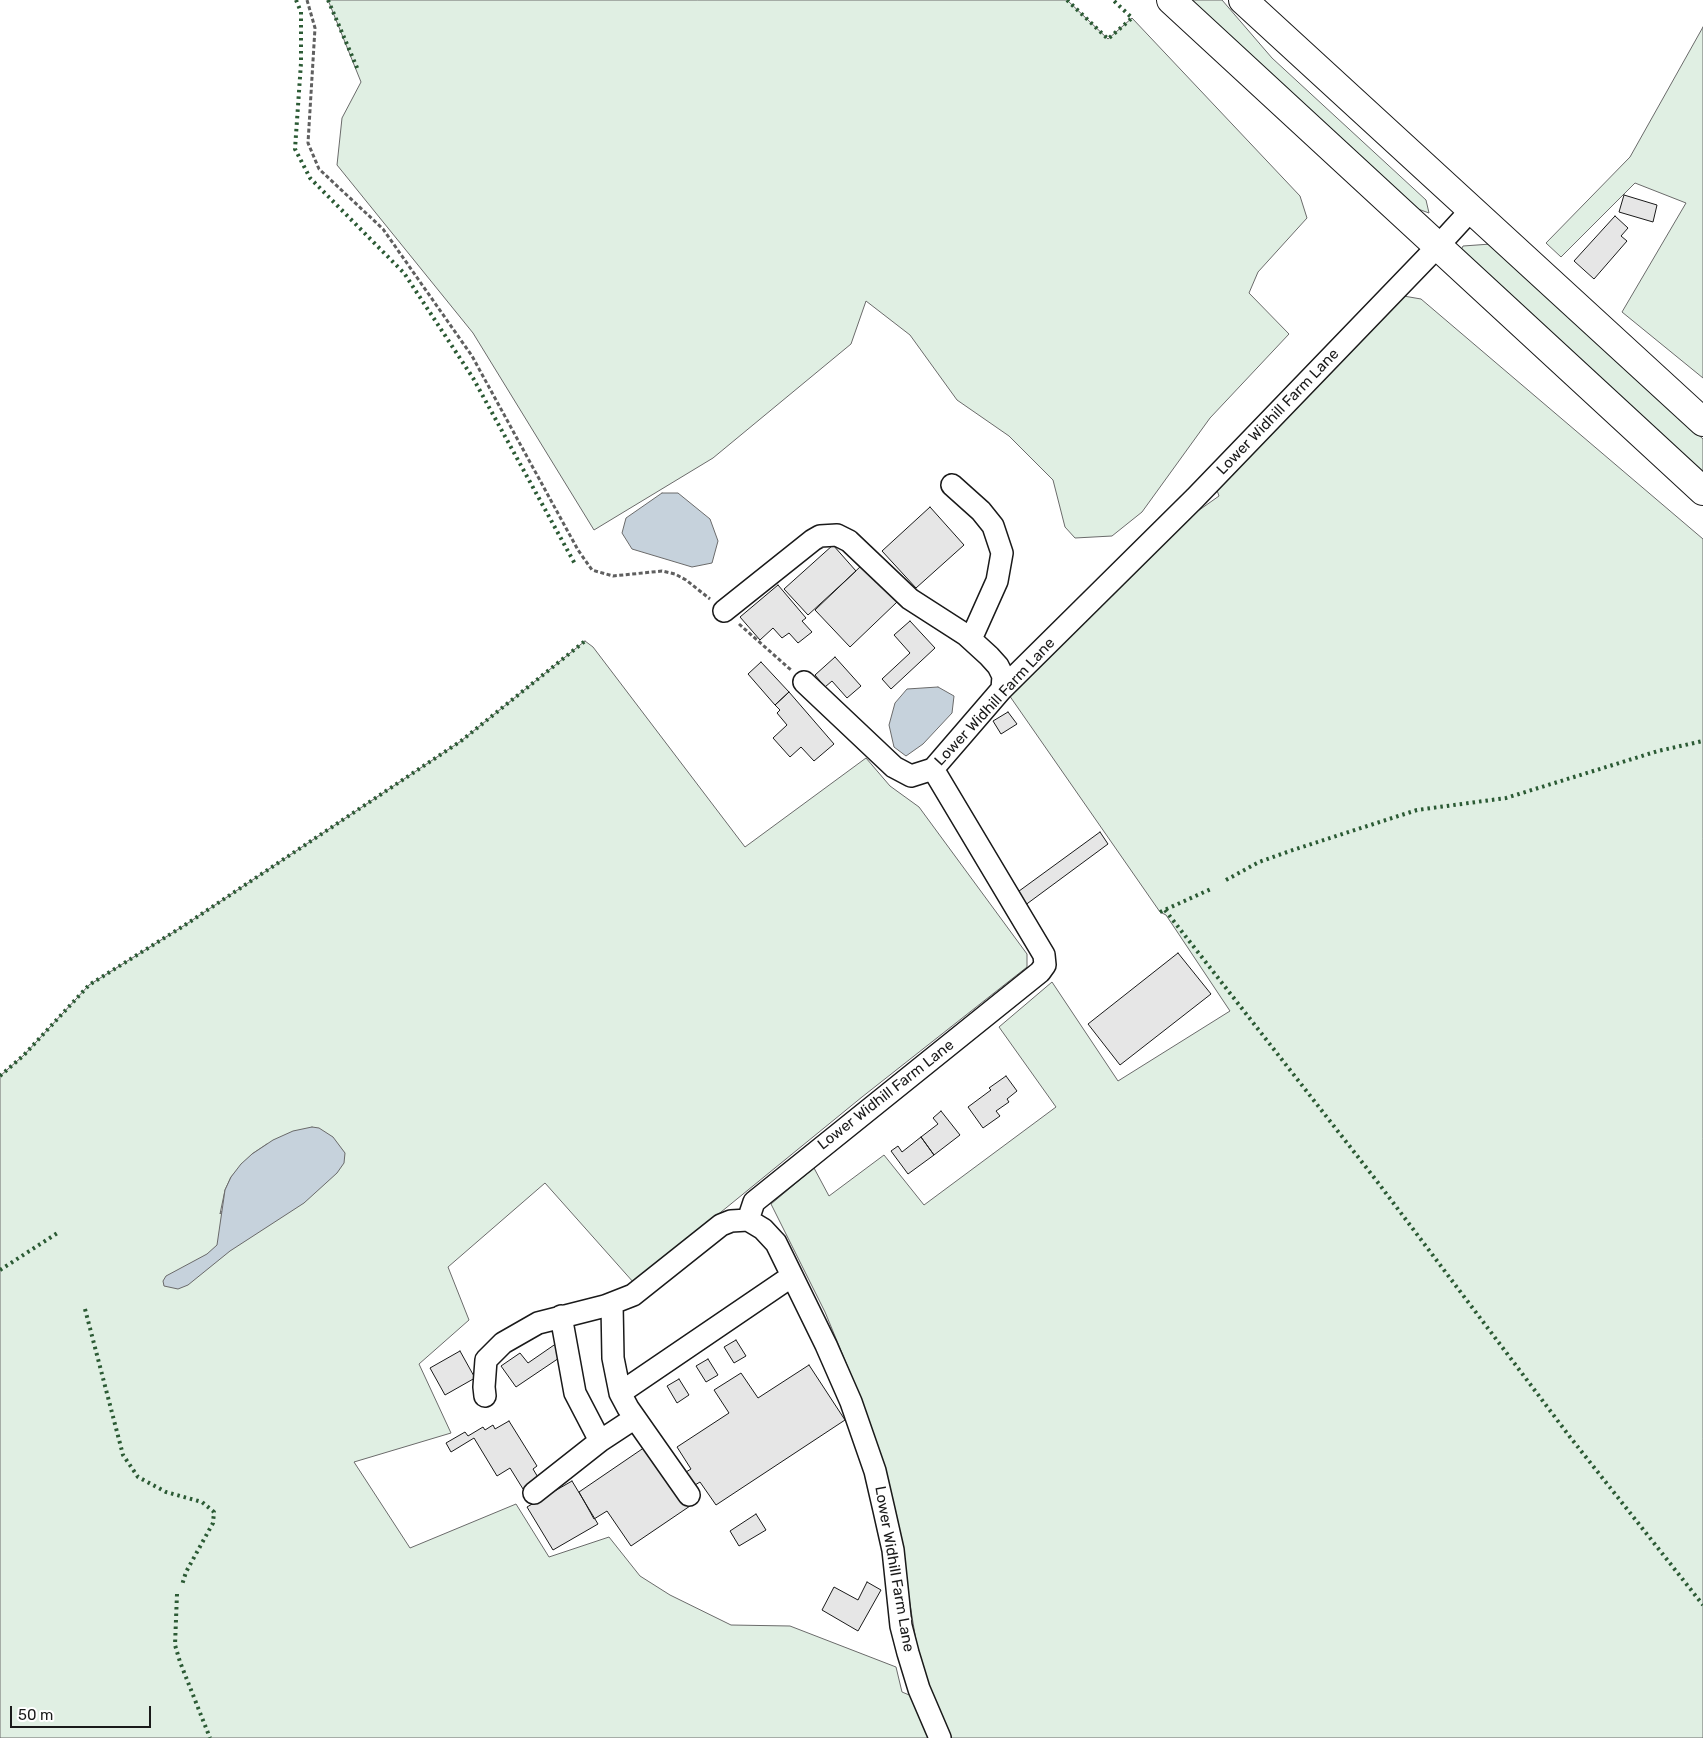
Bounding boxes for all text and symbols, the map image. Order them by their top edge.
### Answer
street label: Lower Widhill Farm Lane [1213,345,1343,479]
street label: Lower Widhill Farm Lane [931,634,1059,770]
street label: Lower Widhill Farm Lane [814,1036,958,1154]
street label: Lower Widhill Farm Lane [871,1485,917,1653]
scale bar [12,1696,154,1728]
text: 50 m [18,1706,53,1724]

